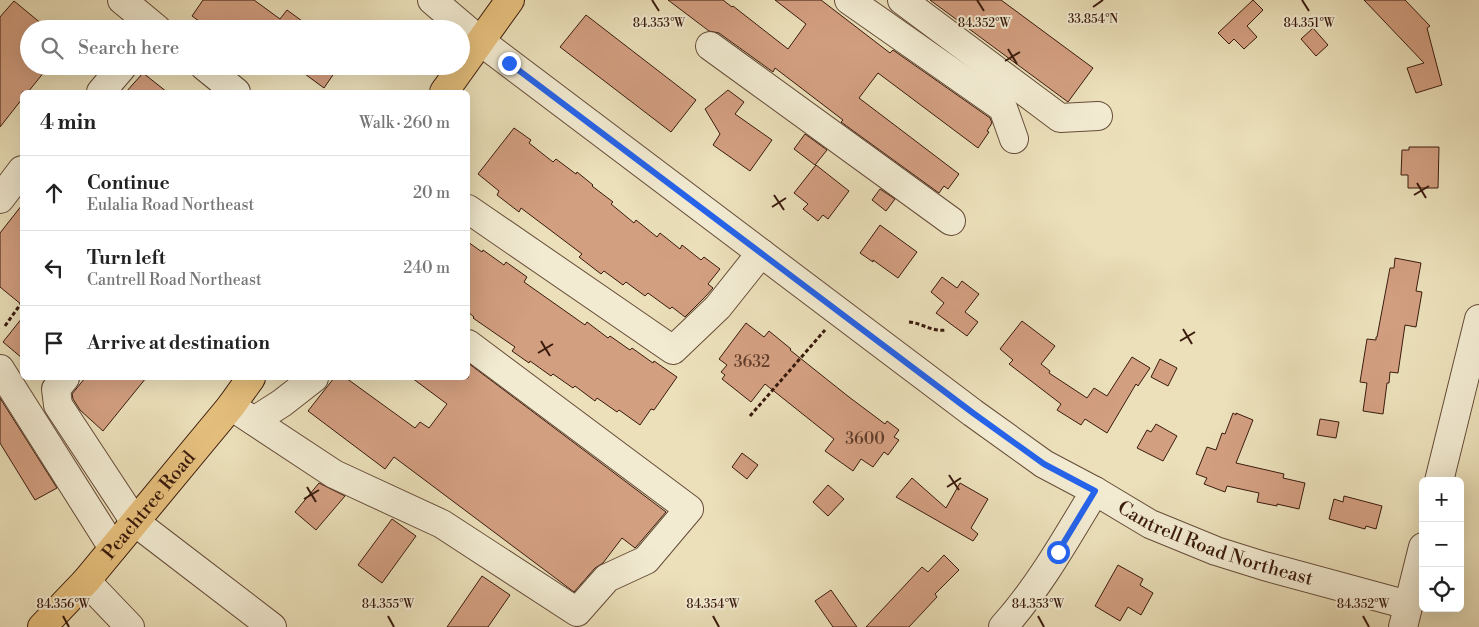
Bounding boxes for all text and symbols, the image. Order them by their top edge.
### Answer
text: 33.854°N [1068,12,1118,27]
text: 84.353°W [633,16,686,31]
text: 84.352°W [958,16,1011,31]
text: 84.351°W [1283,16,1336,31]
search box [20,20,470,75]
icon: search [38,34,66,62]
text: Search here [78,36,179,60]
route end [498,52,521,75]
text: 4 min [40,110,96,136]
text: Walk · 260 m [359,113,450,133]
text: Continue [87,171,170,195]
icon: ahead [40,179,68,207]
text: 20 m [413,183,450,203]
text: Eulalia Road Northeast [87,195,254,215]
text: Turn left [87,246,166,270]
icon: left [40,254,68,282]
text: 240 m [403,258,450,278]
text: Cantrell Road Northeast [87,270,262,290]
icon: arrive [40,329,68,357]
text: Arrive at destination [87,331,270,355]
house number: 3632 [734,352,770,372]
house number: 3600 [845,429,885,449]
street label: Peachtree Road [97,446,201,564]
map controls [1419,477,1464,612]
button: + [1419,477,1464,522]
street label: Cantrell Road Northeast [1113,495,1316,591]
button: − [1419,522,1464,567]
route start [1047,541,1070,564]
button: locate [1419,567,1464,612]
text: 84.356°W [36,597,91,612]
text: 84.355°W [362,597,415,612]
text: 84.354°W [686,597,741,612]
text: 84.353°W [1012,597,1065,612]
text: 84.352°W [1337,597,1390,612]

